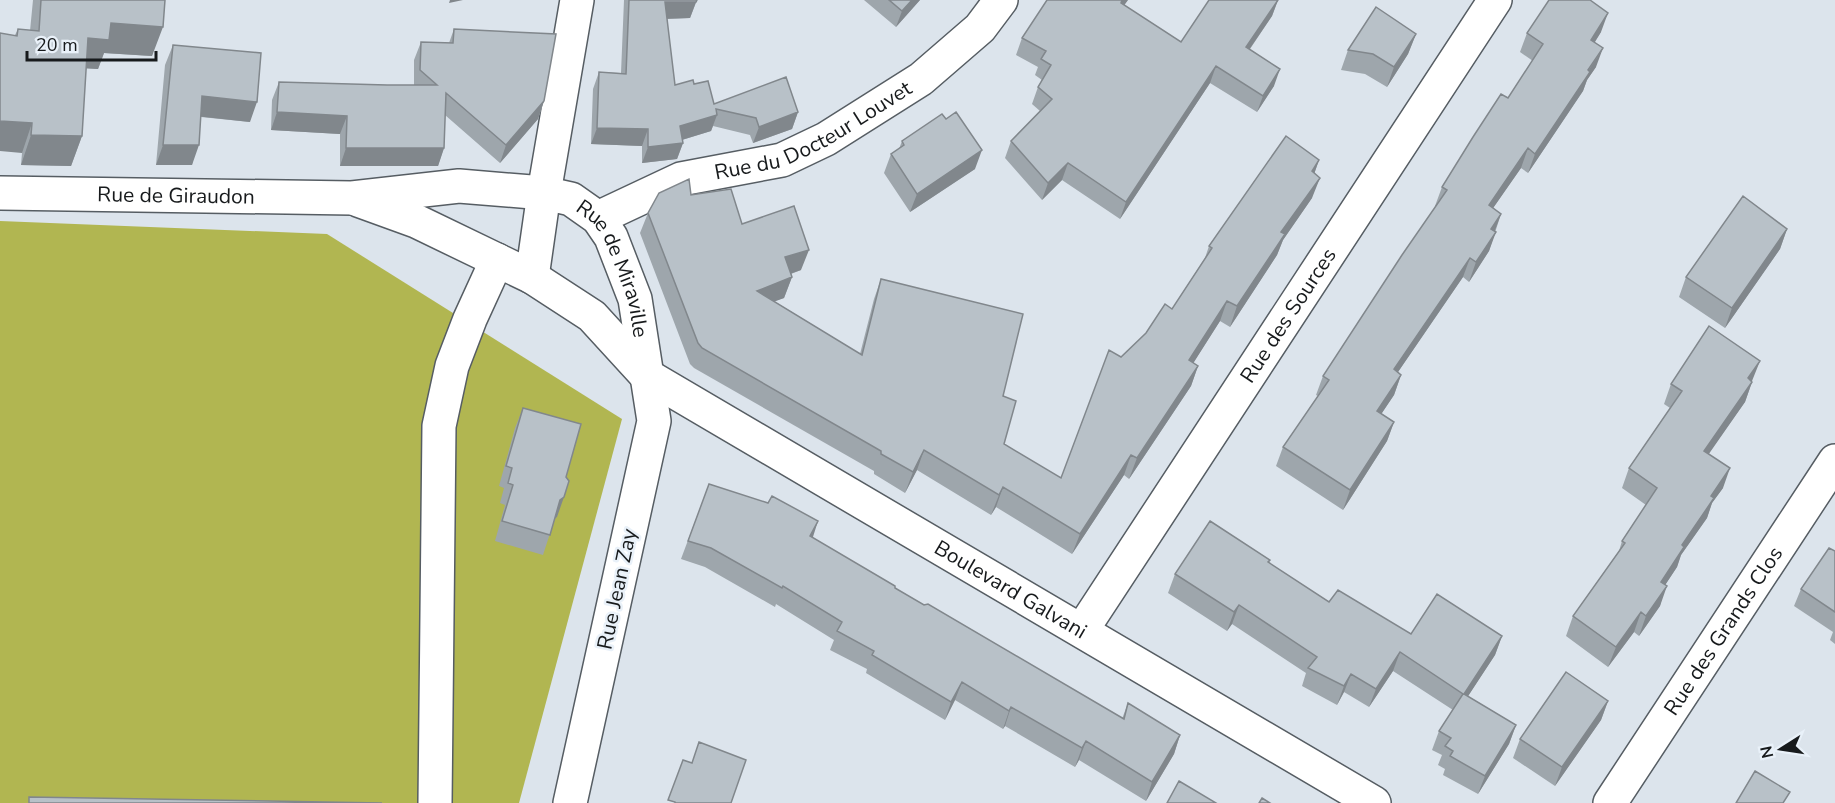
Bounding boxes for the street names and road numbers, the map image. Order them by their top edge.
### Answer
street label: Rue du Docteur Louvet [712,74,918,186]
street label: Rue de Giraudon [97,180,255,211]
street label: Rue de Miraville [571,193,655,339]
street label: Rue des Sources [1234,243,1343,388]
street label: Rue Jean Zay [591,526,644,652]
street label: Boulevard Galvani [929,534,1092,645]
street label: Rue des Grands Clos [1657,541,1789,721]

